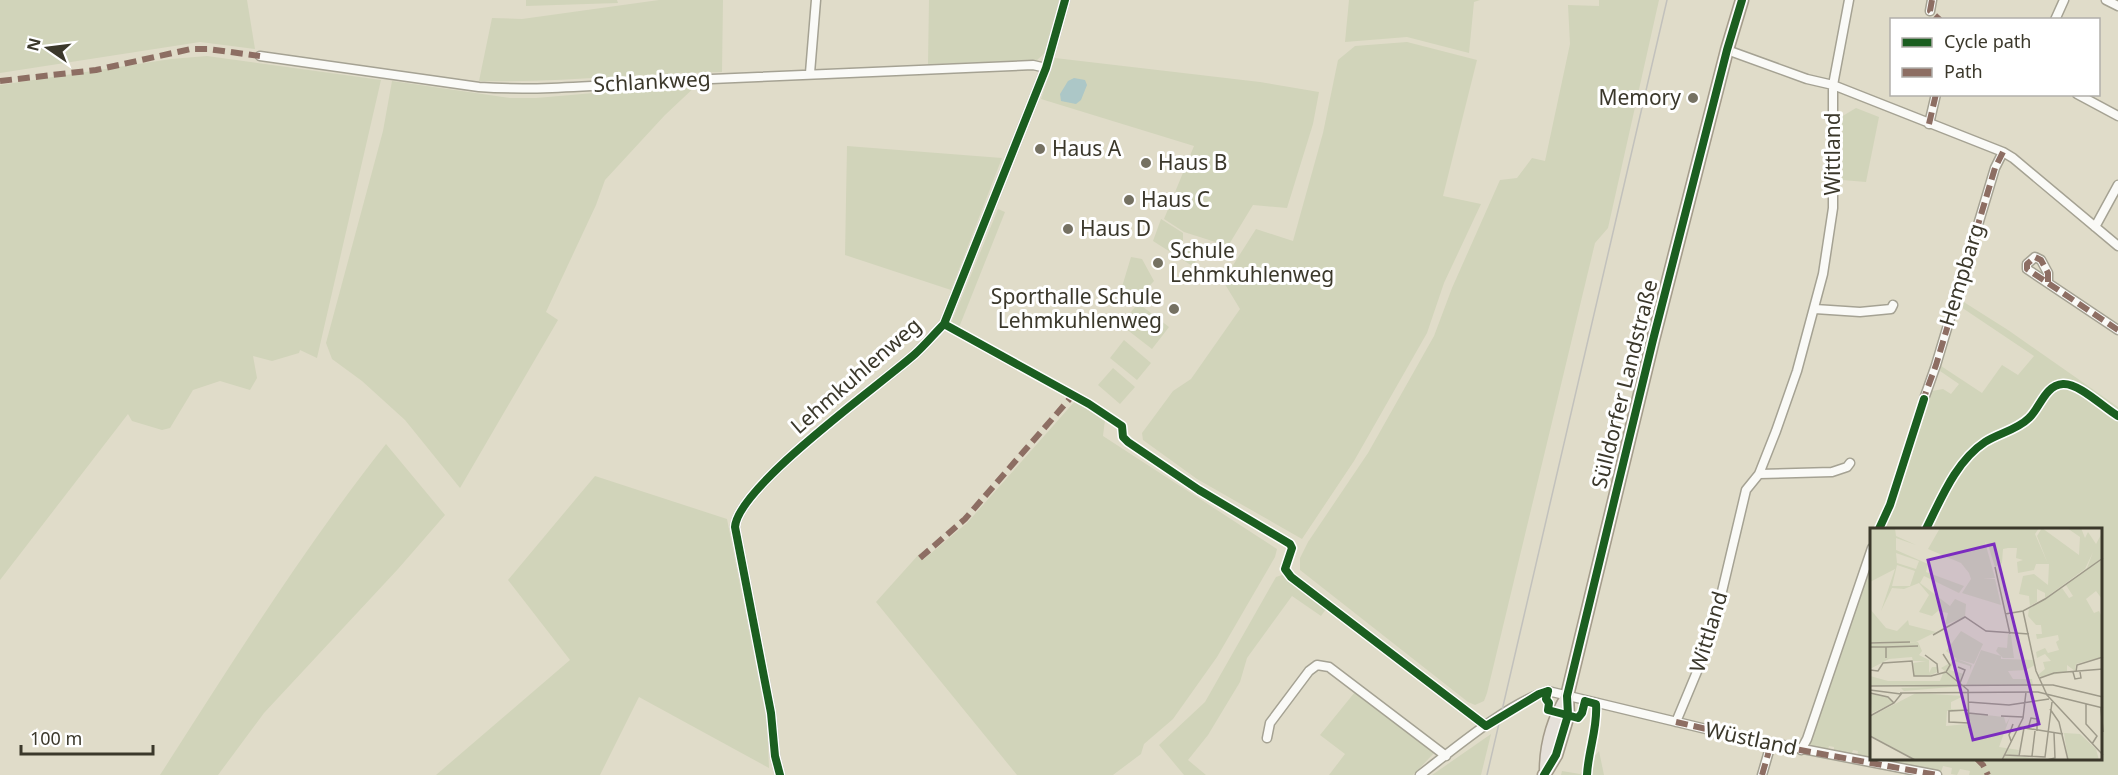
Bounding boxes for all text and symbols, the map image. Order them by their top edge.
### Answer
north arrow [18,18,78,78]
legend [1890,18,2100,96]
text: Cycle path [1944,29,2031,53]
text: N [21,35,46,53]
text: Path [1944,59,1983,83]
street label: Schlankweg [593,64,711,98]
place label: Memory [1598,83,1681,111]
marker: Memory [1686,91,1700,105]
street label: Wittland [1818,112,1846,196]
place label: Haus A [1052,134,1122,162]
marker: Haus A [1033,142,1047,156]
place label: Haus B [1158,148,1228,176]
marker: Haus B [1139,156,1153,170]
place label: Haus C [1141,185,1210,213]
marker: Haus C [1122,193,1136,207]
place label: Haus D [1080,214,1151,242]
street label: Hempbarg [1932,220,1990,329]
marker: Haus D [1061,222,1075,236]
place label: Schule Lehmkuhlenweg [1170,236,1334,288]
marker: Schule Lehmkuhlenweg [1151,256,1165,270]
street label: Sülldorfer Landstraße [1585,276,1664,491]
place label: Sporthalle Schule Lehmkuhlenweg [991,282,1162,334]
marker: Sporthalle Schule Lehmkuhlenweg [1167,302,1181,316]
street label: Lehmkuhlenweg [784,311,926,440]
inset map [1870,528,2103,760]
street label: Wittland [1682,588,1734,676]
street label: Wüstland [1703,715,1800,761]
scale bar [21,718,153,756]
text: 100 m [30,726,82,750]

